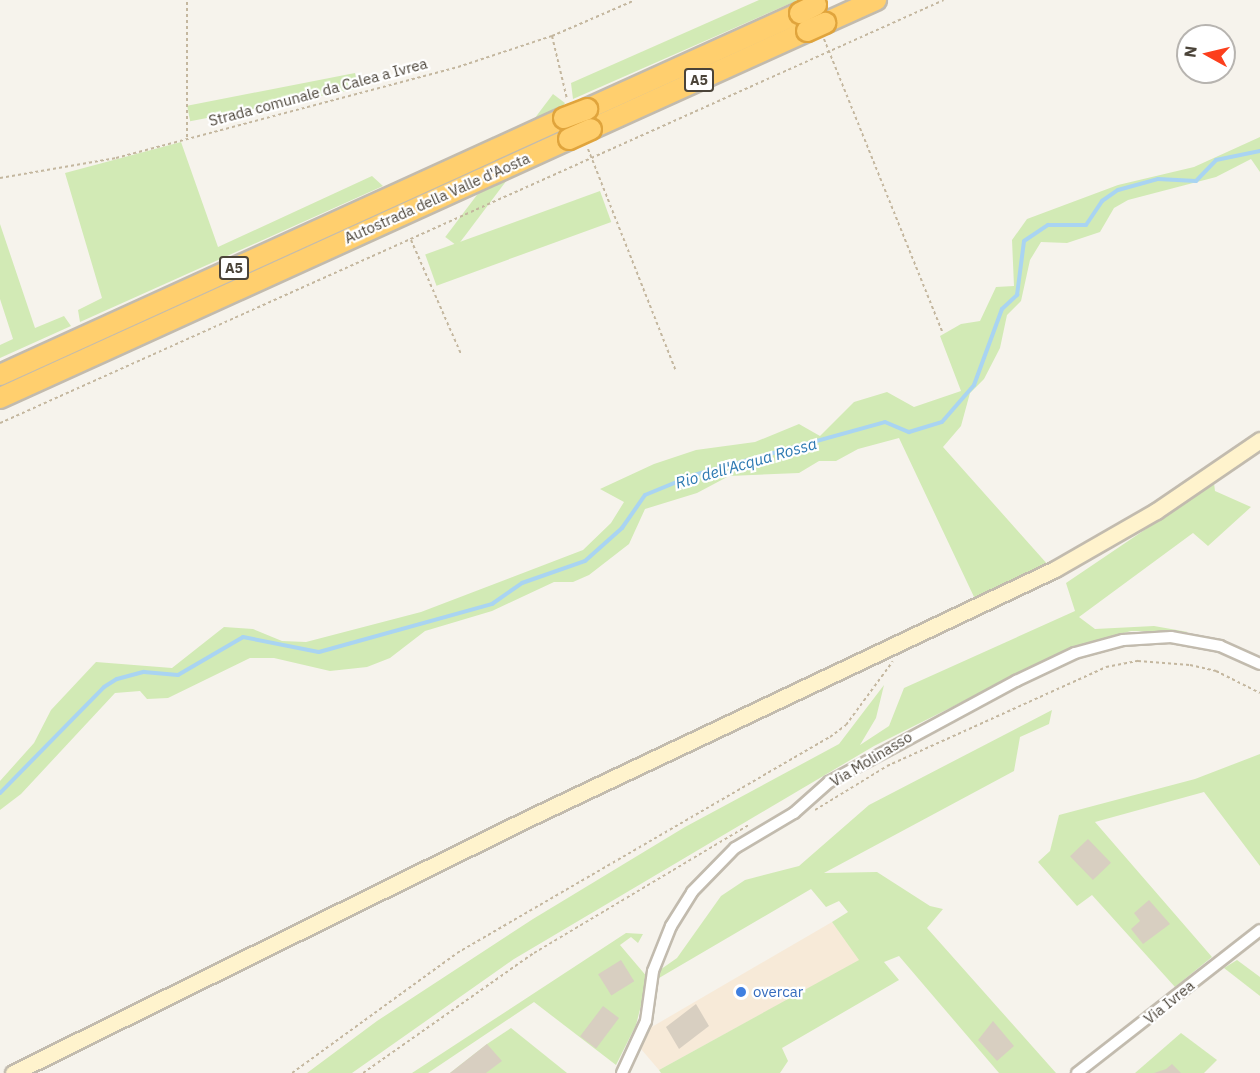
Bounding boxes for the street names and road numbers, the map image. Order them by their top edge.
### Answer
street label: Strada comunale da Calea a Ivrea [207,54,429,130]
road number: A5 [684,69,714,91]
street label: Autostrada della Valle d'Aosta [341,149,533,247]
road number: A5 [219,257,249,279]
street label: Via Molinasso [827,728,915,790]
street label: Via Ivrea [1140,976,1198,1028]

